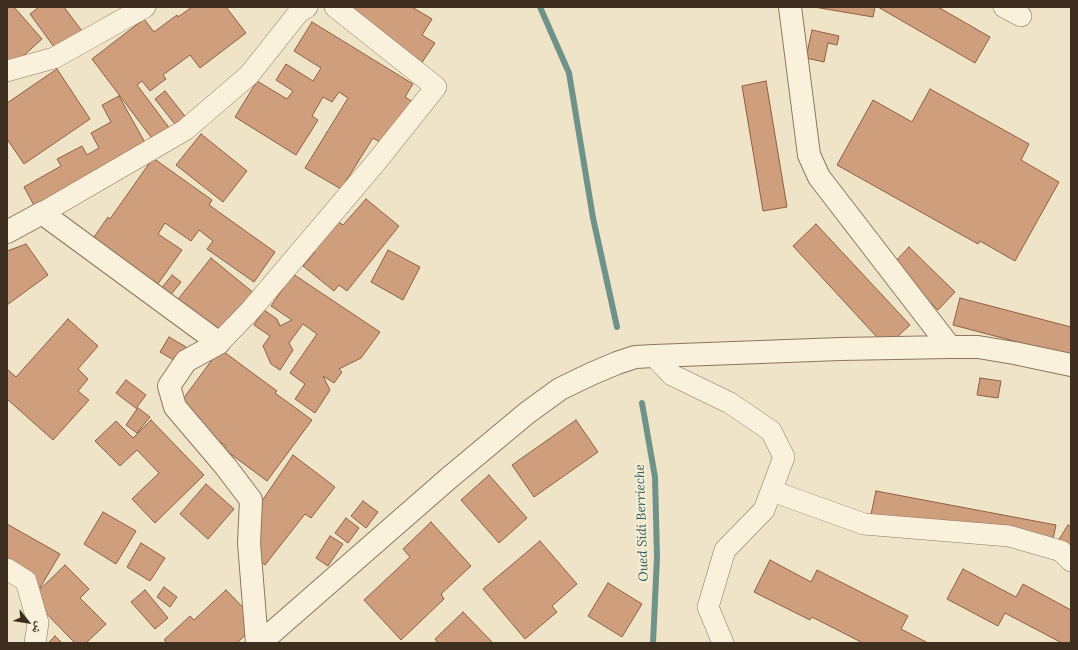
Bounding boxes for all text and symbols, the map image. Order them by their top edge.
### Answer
water label: Oued Sidi Berrieche [632,464,652,582]
north arrow [8,602,48,642]
text: ش [29,619,47,637]

